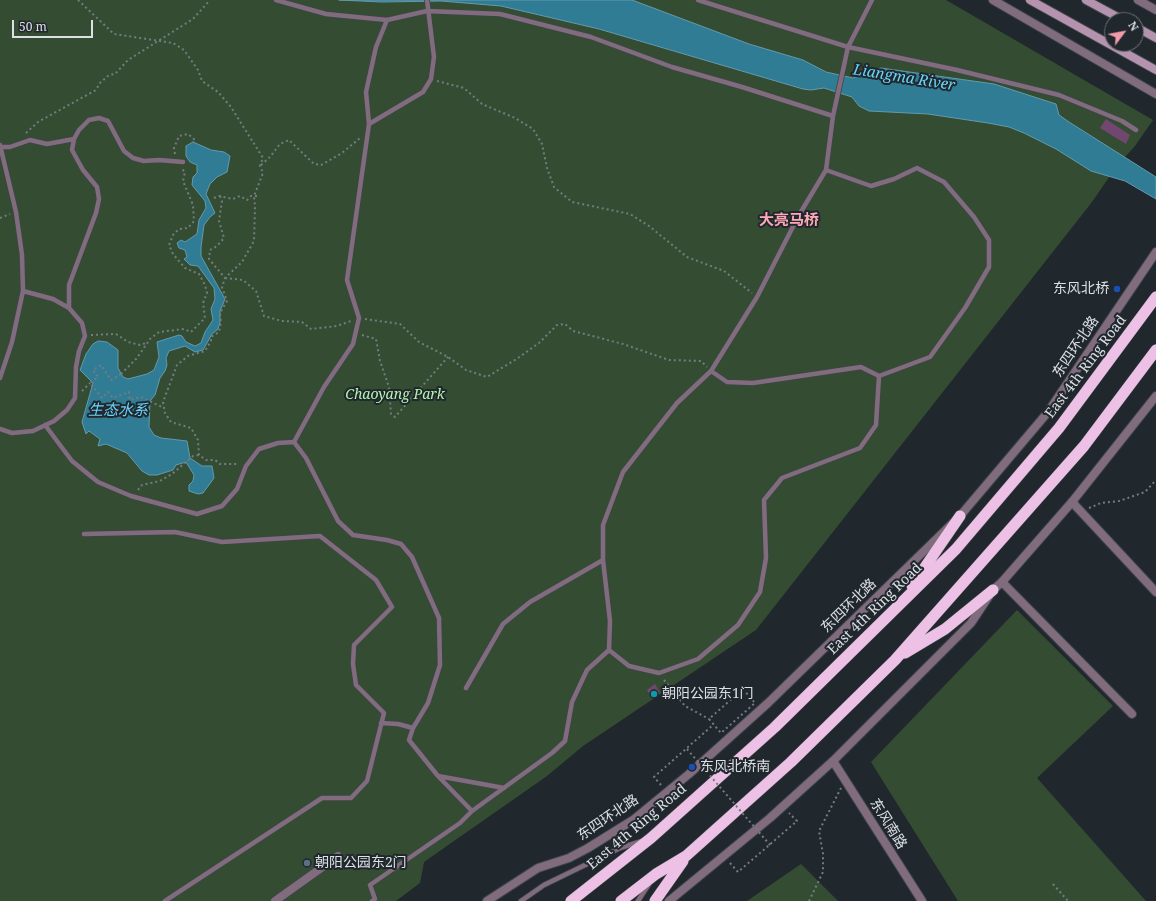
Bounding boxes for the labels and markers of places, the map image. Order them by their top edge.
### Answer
place label: 东风北桥 [1053,281,1109,297]
marker: 东风北桥 [1112,284,1122,294]
place label: 朝阳公园东1门 [662,686,754,702]
marker: 朝阳公园东1门 [649,689,659,699]
place label: 东风北桥南 [700,759,770,775]
marker: 东风北桥南 [687,762,697,772]
place label: 朝阳公园东2门 [315,855,407,871]
marker: 朝阳公园东2门 [302,858,312,868]

